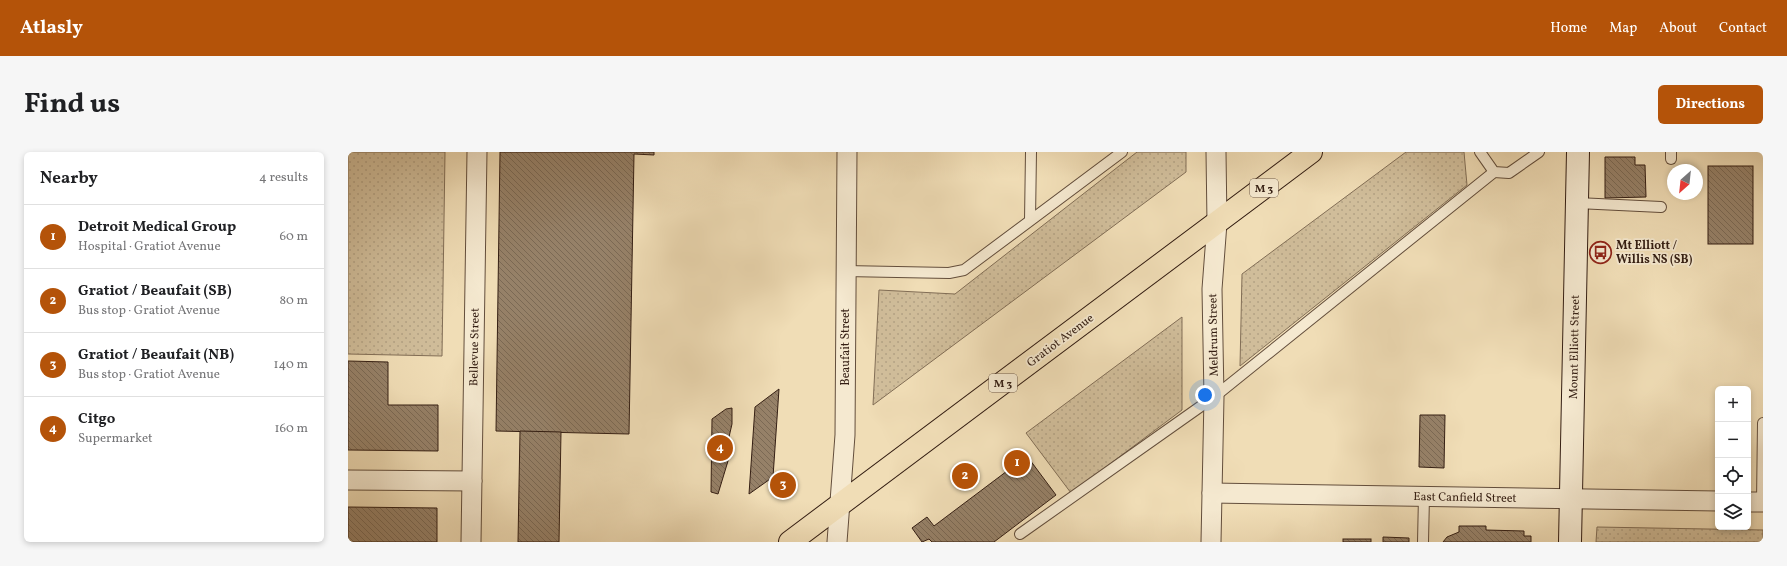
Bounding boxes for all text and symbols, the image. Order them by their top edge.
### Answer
text: Atlasly [20,15,83,41]
text: Home [1550,19,1587,38]
text: Map [1609,19,1637,38]
text: About [1659,19,1697,38]
text: Contact [1719,19,1767,38]
text: Find us [24,85,120,124]
button: Directions [1658,85,1763,124]
north arrow [1667,164,1703,200]
text: Nearby [40,167,98,190]
text: 4 results [259,169,308,187]
road number: M 3 [1250,179,1278,197]
text: Detroit Medical Group [78,217,236,238]
text: 1 [50,228,56,246]
text: 60 m [280,228,308,246]
text: Hospital · Gratiot Avenue [78,238,221,256]
place label: Mt Elliott / Willis NS (SB) [1616,238,1693,268]
bus stop icon: Mt Elliott / Willis NS (SB) [1587,239,1613,265]
text: Gratiot / Beaufait (SB) [78,281,232,302]
text: 2 [50,292,56,310]
text: 80 m [279,292,308,310]
street label: Meldrum Street [1205,293,1223,377]
street label: Mount Elliott Street [1566,295,1584,399]
text: Bus stop · Gratiot Avenue [78,302,220,320]
street label: Bellevue Street [466,308,484,386]
street label: Beaufait Street [838,308,854,386]
street label: Gratiot Avenue [1024,310,1097,371]
text: Gratiot / Beaufait (NB) [78,345,234,366]
text: 3 [50,356,56,374]
text: 140 m [274,356,308,374]
text: Bus stop · Gratiot Avenue [78,366,220,384]
road number: M 3 [989,374,1017,392]
your location [1195,385,1215,405]
map controls [1715,386,1751,530]
button: + [1715,386,1751,422]
text: Citgo [78,409,115,430]
text: 4 [49,420,57,438]
text: 160 m [274,420,308,438]
button: − [1715,422,1751,458]
text: Supermarket [78,430,153,448]
pin: 4 [707,433,733,463]
pin: 1 [1004,448,1030,478]
button: locate [1715,458,1751,494]
pin: 2 [952,461,978,491]
pin: 3 [770,470,796,500]
street label: East Canfield Street [1413,489,1517,507]
button: layers [1715,494,1751,530]

